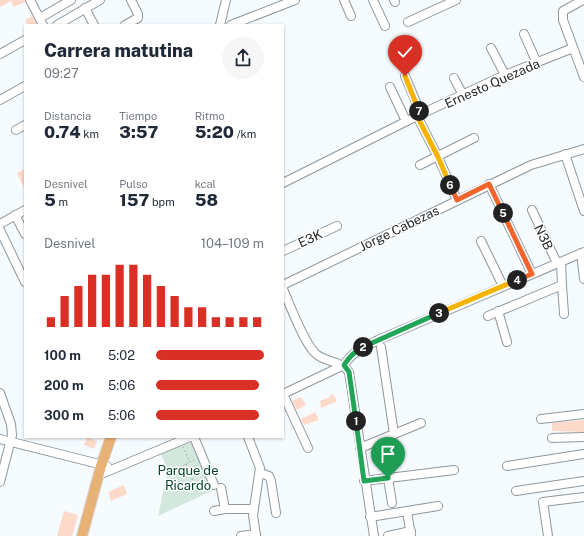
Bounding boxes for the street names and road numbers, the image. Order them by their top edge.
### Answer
street label: Ernesto Quezada [442,56,542,111]
street label: Jorge Cabezas [357,203,441,254]
street label: N3B [531,222,556,253]
street label: E3K [296,226,325,251]

